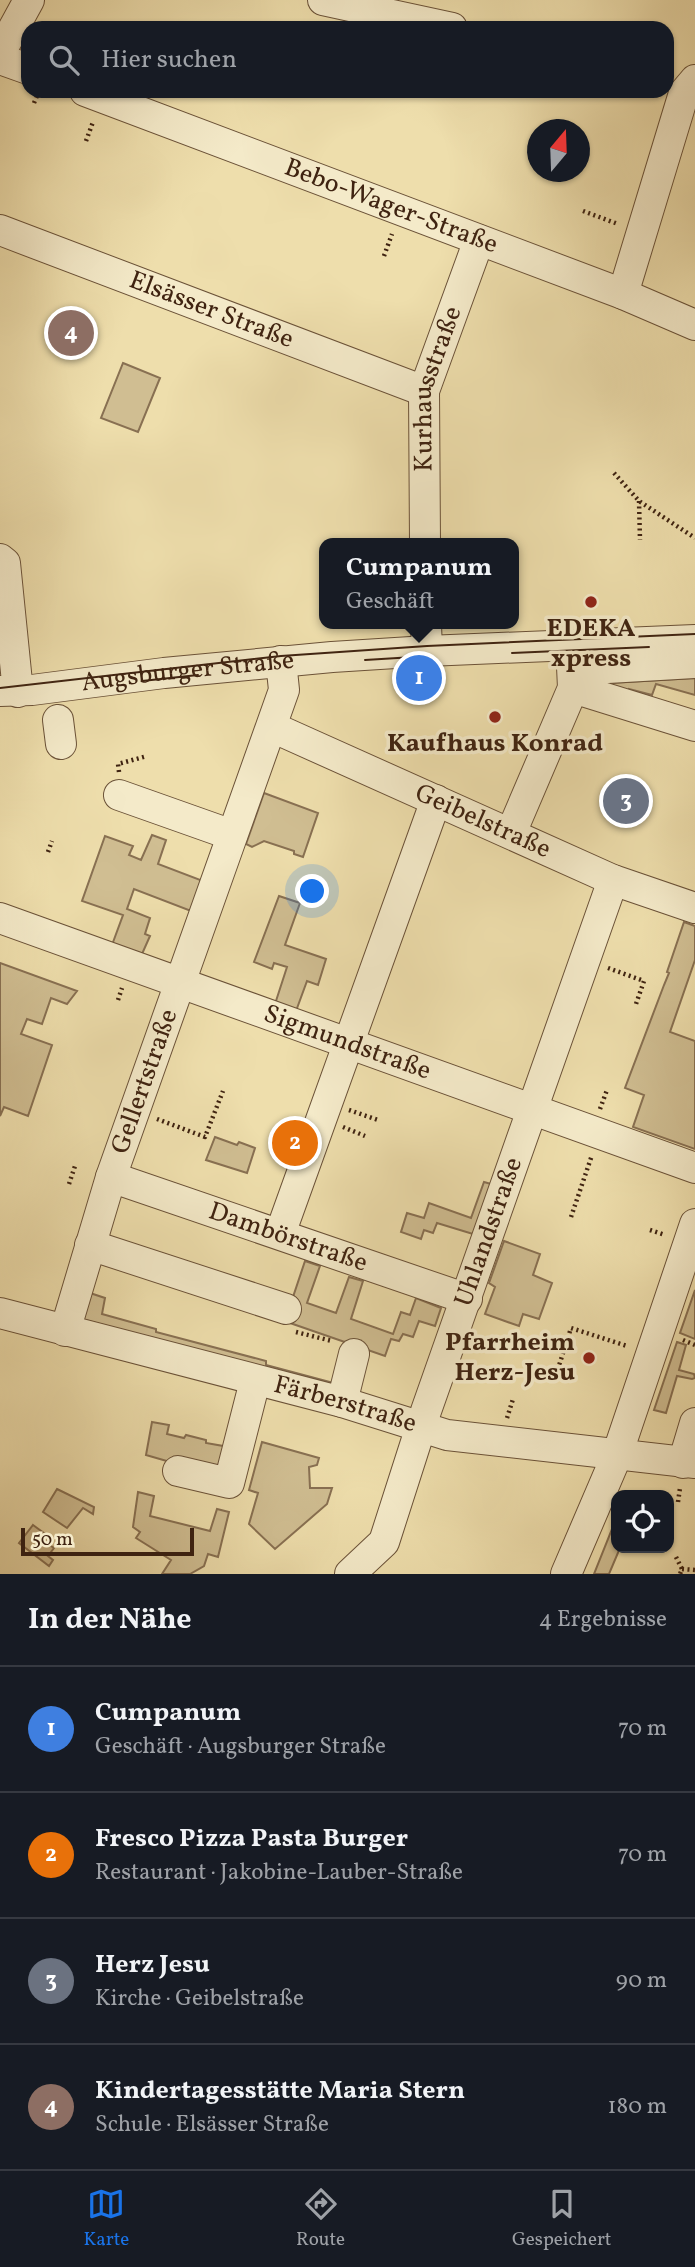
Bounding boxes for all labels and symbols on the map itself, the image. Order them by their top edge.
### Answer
north arrow [527,119,590,182]
street label: Bebo-Wager-Straße [279,150,503,263]
street label: Elsässer Straße [124,263,299,358]
street label: Kurhausstraße [406,301,471,472]
pin: 4 [48,307,94,359]
marker: EDEKA xpress [583,594,599,610]
place label: EDEKA xpress [547,611,636,677]
street label: Augsburger Straße [79,643,296,701]
pin: 1 [396,652,442,704]
marker: Kaufhaus Konrad [487,709,503,725]
place label: Kaufhaus Konrad [387,726,603,762]
street label: Geibelstraße [409,775,557,868]
pin: 3 [603,775,649,827]
your location [295,874,329,908]
street label: Sigmundstraße [259,996,436,1090]
street label: Gellertstraße [103,1004,187,1159]
pin: 2 [272,1117,318,1169]
street label: Uhlandstraße [446,1152,532,1312]
street label: Dambörstraße [204,1194,372,1282]
place label: Pfarrheim Herz-Jesu [445,1325,575,1391]
marker: Pfarrheim Herz-Jesu [581,1350,597,1366]
street label: Färberstraße [270,1367,421,1442]
scale bar [21,1525,194,1557]

